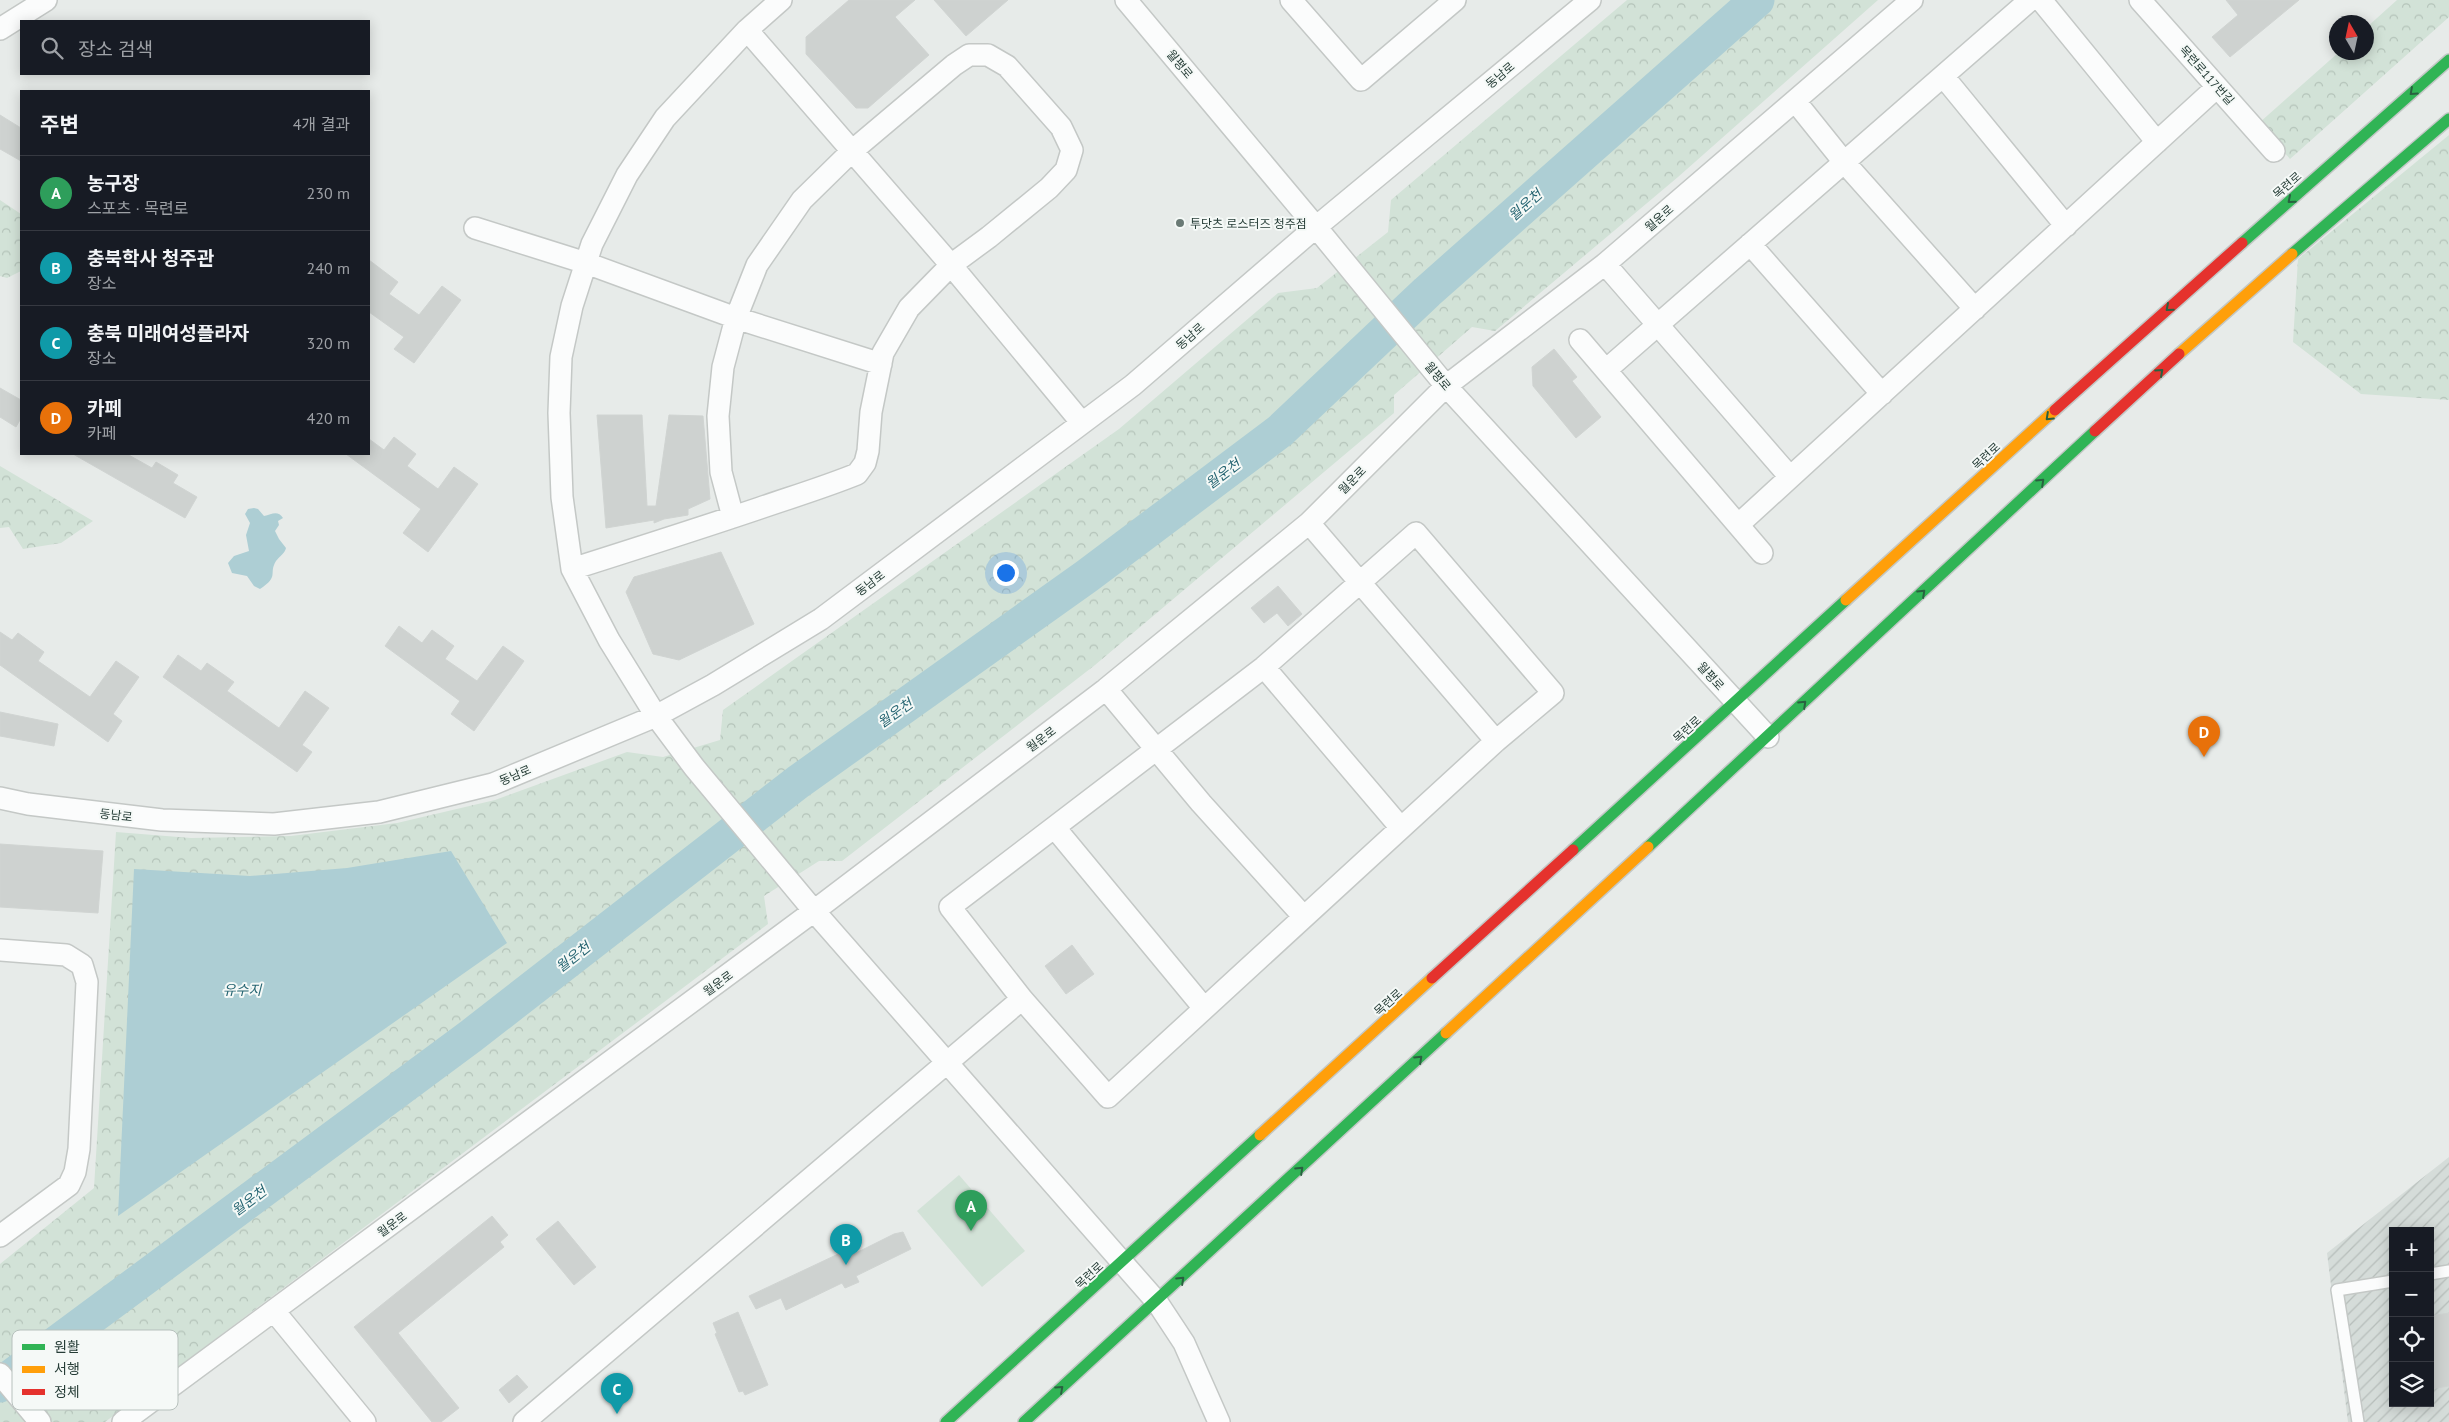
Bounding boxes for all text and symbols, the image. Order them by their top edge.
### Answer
north arrow [2329,15,2374,60]
search box [20,20,370,75]
icon: search [38,34,66,62]
text: 장소 검색 [78,37,153,61]
street label: 목련로117번길 [2176,42,2238,108]
street label: 월평로 [1164,46,1196,82]
street label: 동남로 [1482,59,1518,91]
one-way arrow [2409,86,2418,95]
text: 주변 [40,111,79,138]
text: 4개 결과 [293,114,350,134]
street label: 목련로 [2270,168,2304,202]
text: 농구장 [87,171,139,195]
text: A [51,183,61,203]
text: 230 m [307,183,350,203]
water label: 월운천 [1505,185,1546,224]
one-way arrow [2287,194,2296,203]
text: 스포츠 · 목련로 [87,198,188,218]
street label: 월운로 [1642,201,1676,235]
place label: 투닷츠 로스터즈 청주점 [1190,216,1307,231]
marker: 투닷츠 로스터즈 청주점 [1174,217,1186,229]
text: 충북학사 청주관 [87,246,214,270]
text: B [51,258,61,278]
text: 240 m [307,258,350,278]
text: 장소 [87,273,116,293]
one-way arrow [2166,302,2175,311]
street label: 동남로 [1173,319,1207,353]
text: 충북 미래여성플라자 [87,321,249,345]
text: C [52,333,60,353]
text: 320 m [307,333,350,353]
text: 장소 [87,348,116,368]
street label: 월평로 [1422,358,1454,394]
one-way arrow [2155,369,2164,378]
text: 카페 [87,396,122,420]
text: D [51,408,61,428]
text: 420 m [307,408,350,428]
one-way arrow [2045,411,2054,420]
text: 카페 [87,423,116,443]
street label: 목련로 [1969,439,2003,473]
water label: 월운천 [1202,455,1245,493]
street label: 월운로 [1335,463,1369,497]
one-way arrow [2036,479,2045,488]
your location [993,560,1019,586]
street label: 동남로 [852,567,888,599]
one-way arrow [1917,590,1926,599]
street label: 월평로 [1694,659,1728,693]
water label: 월운천 [874,694,917,731]
one-way arrow [1798,701,1807,710]
street label: 목련로 [1670,712,1704,746]
pin: D [2188,716,2220,757]
street label: 월운로 [1023,723,1059,755]
street label: 동남로 [497,762,533,788]
street label: 동남로 [99,806,133,824]
water label: 월운천 [552,937,595,976]
street label: 월운로 [700,967,736,999]
water label: 유수지 [223,981,262,999]
street label: 목련로 [1371,985,1405,1019]
one-way arrow [1414,1056,1423,1065]
one-way arrow [1294,1167,1303,1176]
water label: 월운천 [228,1182,271,1220]
pin: A [955,1190,987,1231]
street label: 월운로 [374,1208,410,1240]
pin: B [830,1224,862,1265]
map controls [2389,1227,2434,1407]
button: + [2389,1227,2434,1272]
street label: 목련로 [1072,1258,1106,1292]
button: − [2389,1272,2434,1317]
one-way arrow [1175,1277,1184,1286]
button: locate [2389,1317,2434,1362]
legend [12,1330,178,1410]
text: 원활 [54,1338,80,1356]
text: 서행 [54,1360,80,1378]
button: layers [2389,1362,2434,1407]
pin: C [601,1373,633,1414]
text: 정체 [54,1383,80,1401]
one-way arrow [1055,1386,1064,1395]

